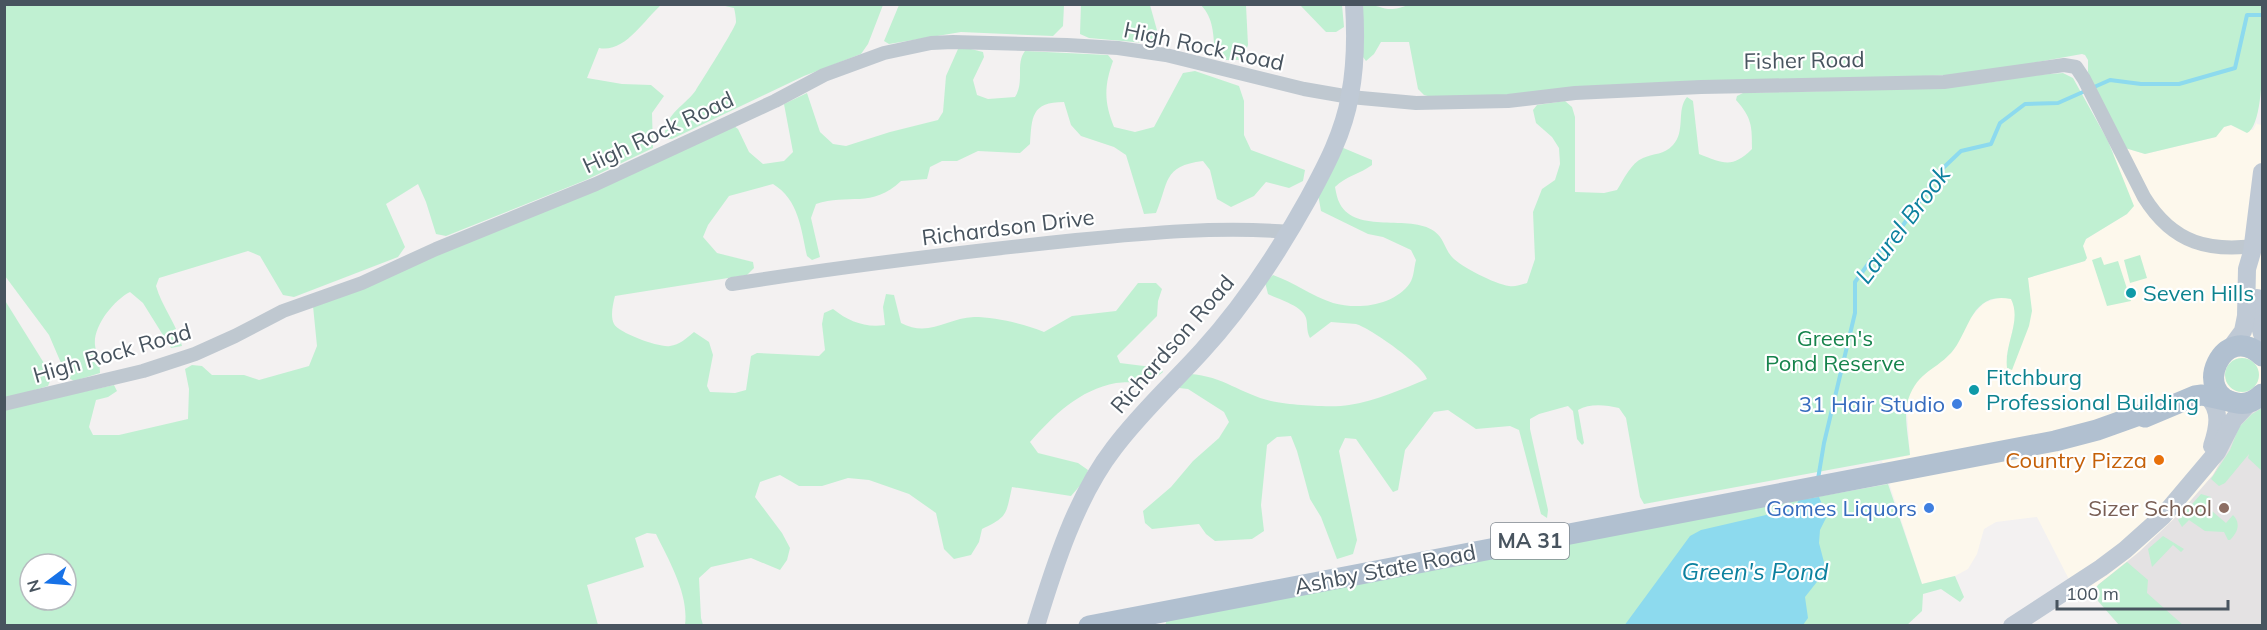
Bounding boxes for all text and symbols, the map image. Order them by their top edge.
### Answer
street label: High Rock Road [1121,15,1287,77]
street label: Fisher Road [1743,45,1865,75]
street label: High Rock Road [578,85,738,179]
water label: Laurel Brook [1848,159,1957,289]
street label: Richardson Drive [920,203,1096,251]
street label: Richardson Road [1104,269,1240,419]
place label: Seven Hills [2143,279,2254,307]
marker: Seven Hills [2124,286,2138,300]
street label: High Rock Road [30,317,194,389]
park label: Green's Pond Reserve [1765,324,1905,377]
place label: Fitchburg Professional Building [1986,363,2199,416]
marker: Fitchburg Professional Building [1967,383,1981,397]
place label: 31 Hair Studio [1799,390,1945,418]
marker: 31 Hair Studio [1950,397,1964,411]
place label: Country Pizza [2005,446,2147,474]
marker: Country Pizza [2152,453,2166,467]
place label: Gomes Liquors [1766,494,1917,522]
place label: Sizer School [2088,494,2212,522]
marker: Gomes Liquors [1922,501,1936,515]
marker: Sizer School [2217,501,2231,515]
road number: MA 31 [1491,523,1569,559]
street label: Ashby State Road [1292,538,1478,600]
north arrow [18,552,78,612]
water label: Green's Pond [1681,556,1829,586]
scale bar [2057,573,2228,611]
text: N [22,578,45,595]
text: 100 m [2066,582,2119,605]

